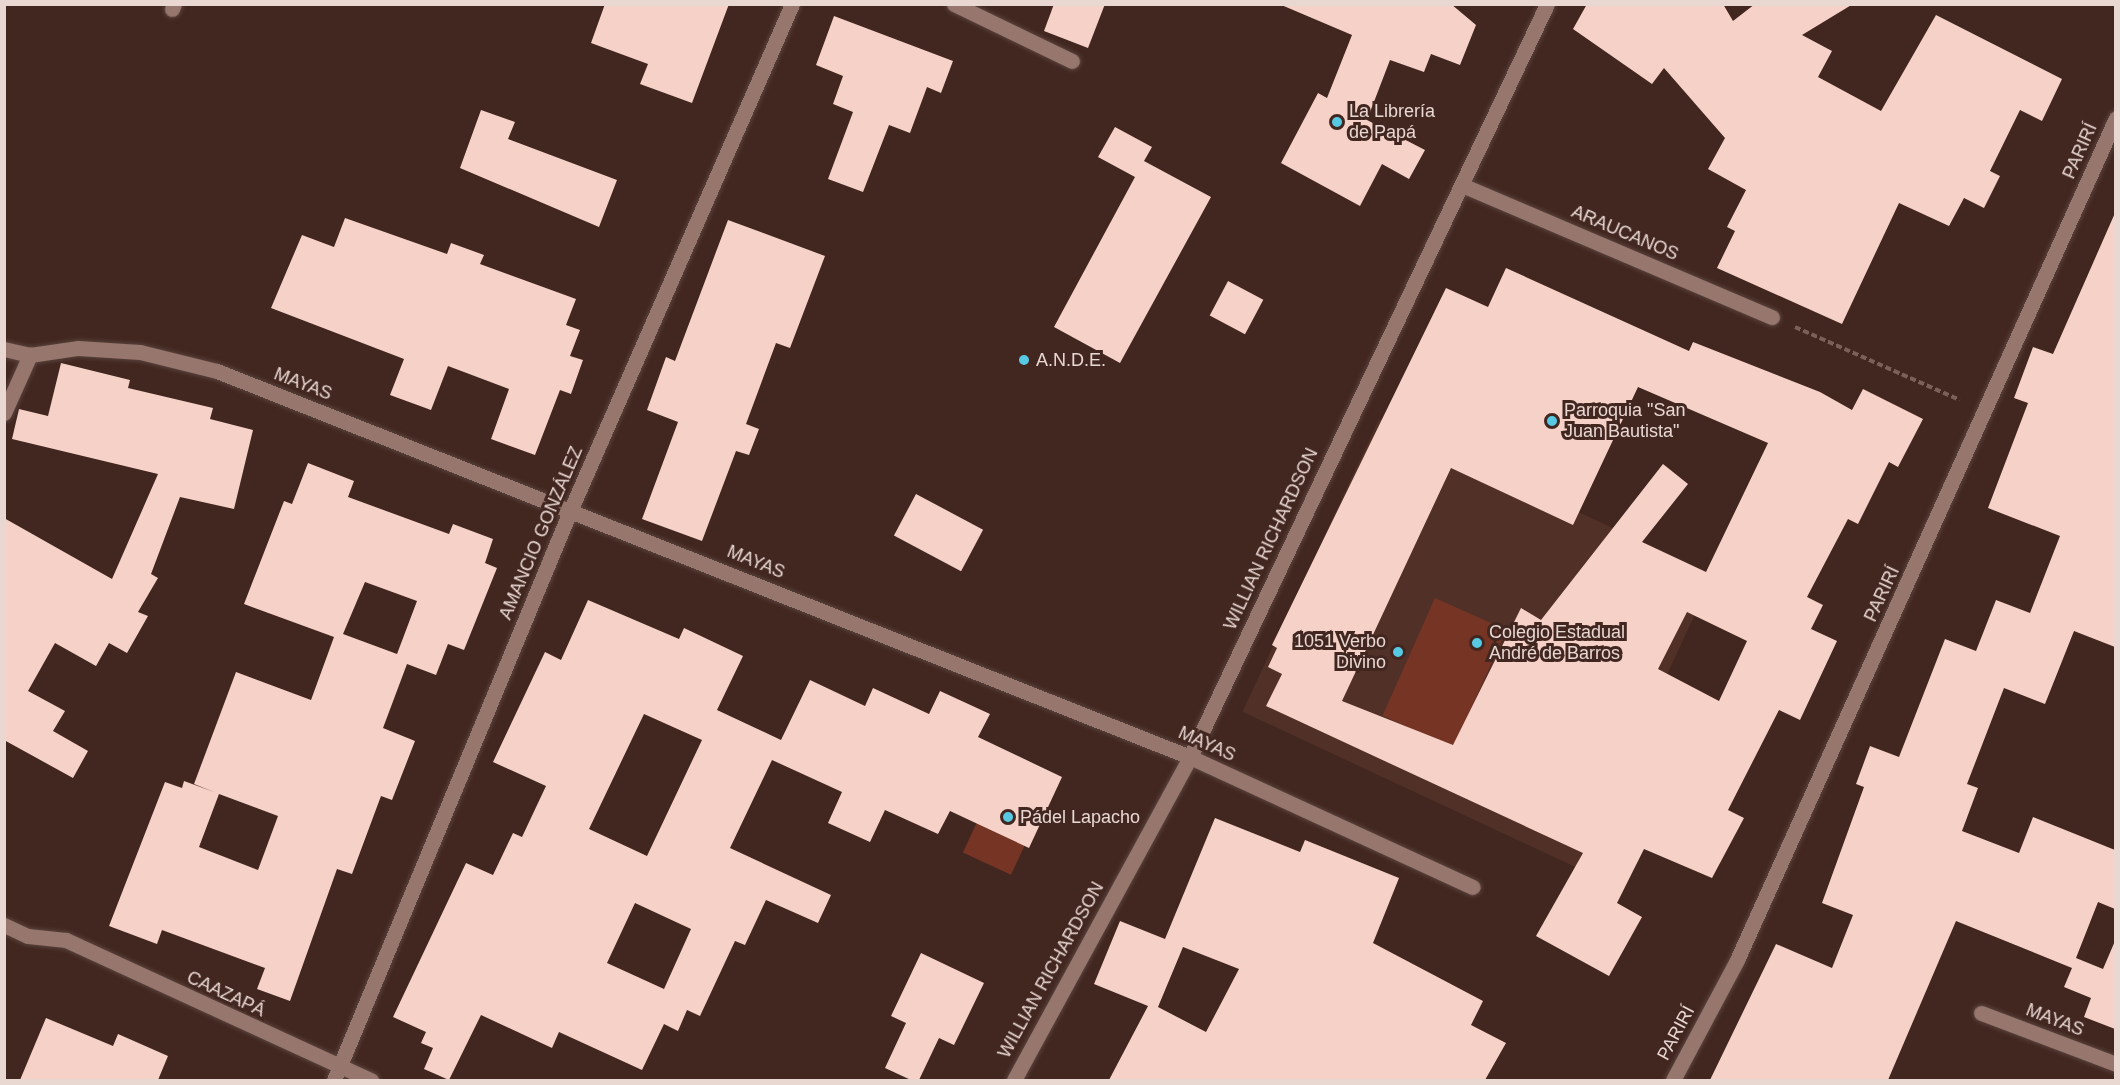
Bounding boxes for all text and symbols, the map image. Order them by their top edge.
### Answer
place label: La Librería de Papá [1349,101,1435,144]
marker: La Librería de Papá [1330,115,1344,129]
street label: PARIRÍ [2058,120,2102,182]
street label: ARAUCANOS [1568,201,1682,265]
place label: A.N.D.E. [1036,349,1106,371]
marker: A.N.D.E. [1017,353,1031,367]
street label: MAYAS [271,363,335,405]
place label: Parroquia "San Juan Bautista" [1564,400,1685,442]
marker: Parroquia "San Juan Bautista" [1545,414,1559,428]
street label: AMANCIO GONZÁLEZ [495,443,587,623]
street label: WILLIAN RICHARDSON [1219,445,1323,633]
street label: MAYAS [724,541,788,583]
street label: PARIRÍ [1860,563,1904,625]
place label: Colegio Estadual André de Barros [1489,622,1625,664]
place label: 1051 Verbo Divino [1294,631,1386,674]
marker: Colegio Estadual André de Barros [1470,636,1484,650]
marker: 1051 Verbo Divino [1391,645,1405,659]
street label: MAYAS [1175,722,1239,766]
place label: Pádel Lapacho [1020,806,1140,828]
marker: Pádel Lapacho [1001,810,1015,824]
street label: WILLIAN RICHARDSON [994,878,1108,1062]
street label: CAAZAPÁ [183,966,269,1022]
street label: MAYAS [2023,999,2087,1041]
street label: PARIRÍ [1653,1002,1699,1064]

